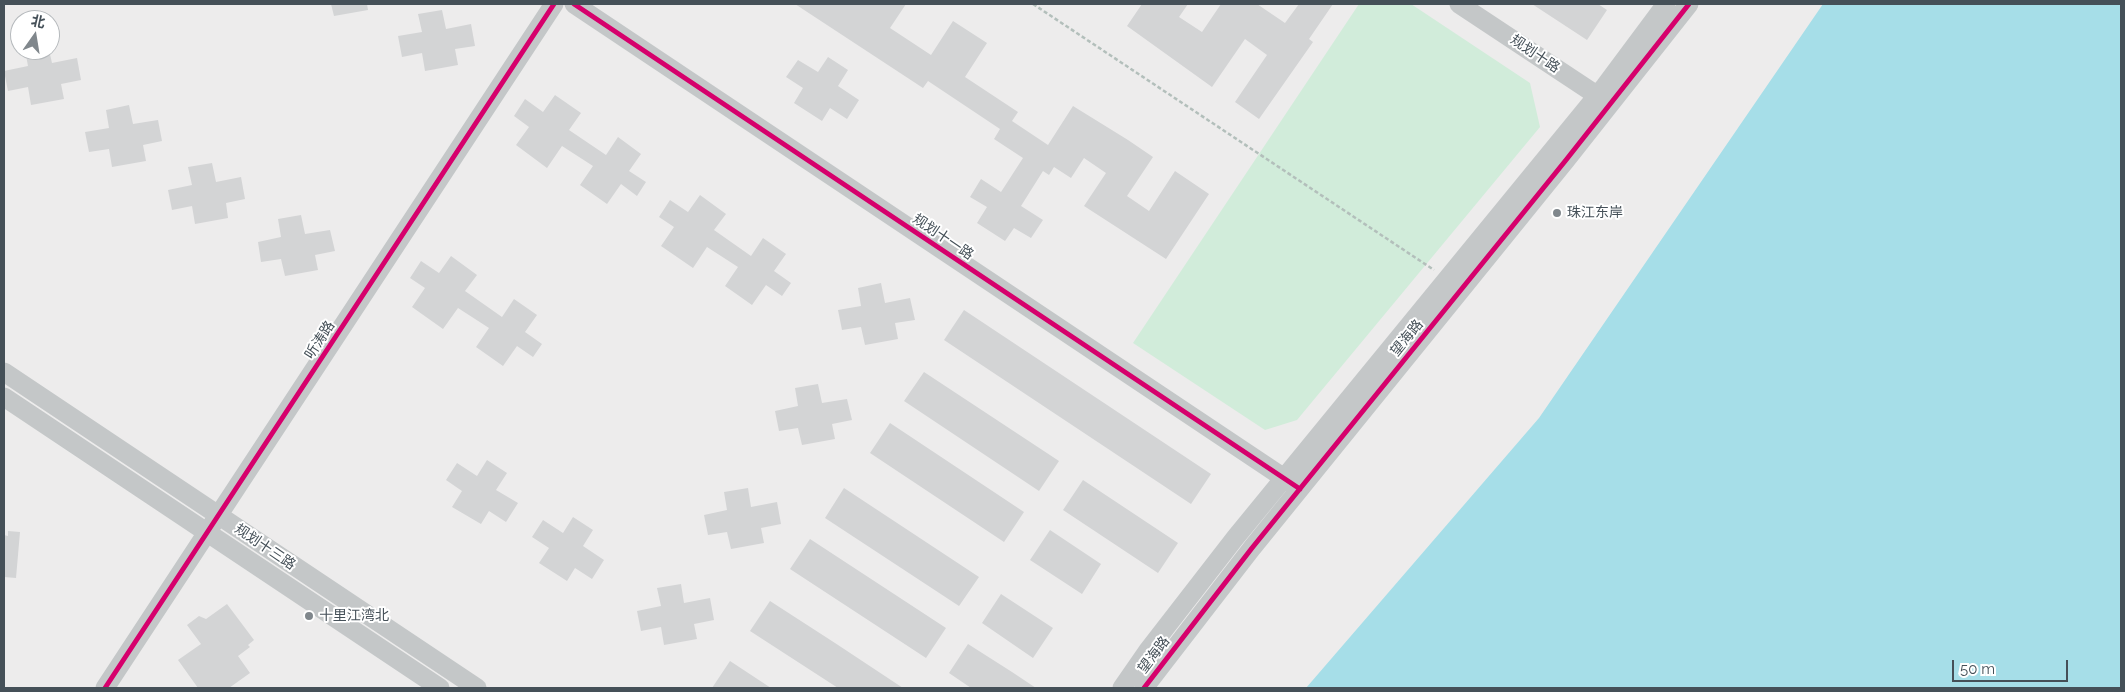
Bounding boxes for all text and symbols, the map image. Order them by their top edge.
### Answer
north arrow [10,10,60,60]
text: 北 [30,12,47,31]
street label: 规划十路 [1507,31,1563,77]
place label: 珠江东岸 [1567,205,1623,221]
marker: 珠江东岸 [1551,207,1563,219]
street label: 规划十一路 [909,210,977,264]
street label: 望海路 [1387,316,1427,360]
street label: 听涛路 [302,318,338,362]
street label: 规划十三路 [231,520,299,574]
place label: 十里江湾北 [319,608,389,624]
marker: 十里江湾北 [303,610,315,622]
street label: 望海路 [1135,633,1173,677]
scale bar [1955,650,2071,682]
text: 50 m [1960,660,1995,678]

